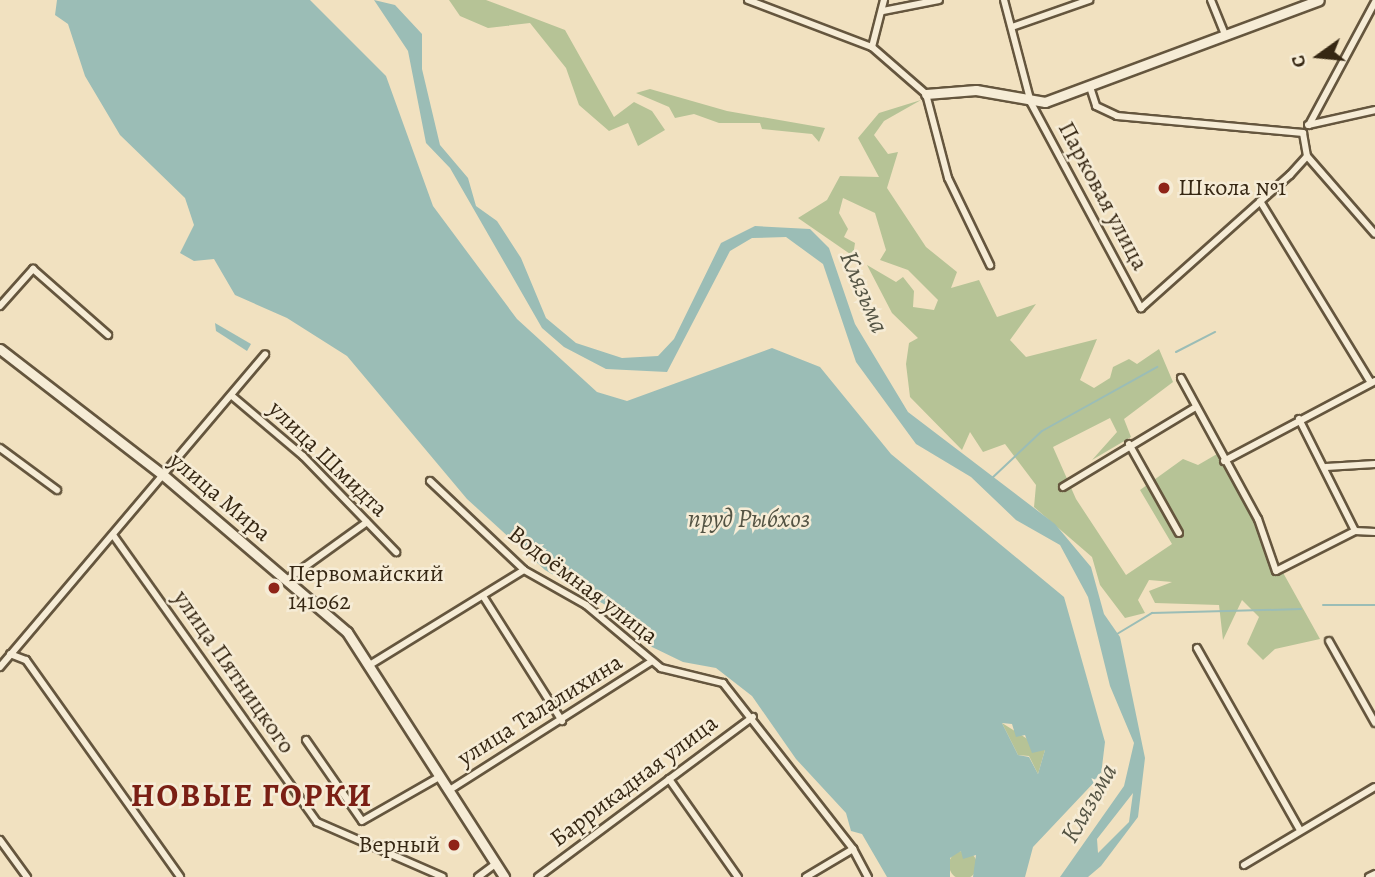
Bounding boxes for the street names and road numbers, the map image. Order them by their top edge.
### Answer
street label: Парковая улица [1052,117,1154,275]
street label: улица Шмидта [262,395,394,523]
street label: улица Мира [163,446,277,548]
street label: Водоёмная улица [503,519,663,651]
street label: улица Пятницкого [167,585,301,759]
street label: улица Талалихина [452,648,628,772]
street label: Баррикадная улица [545,709,723,853]

